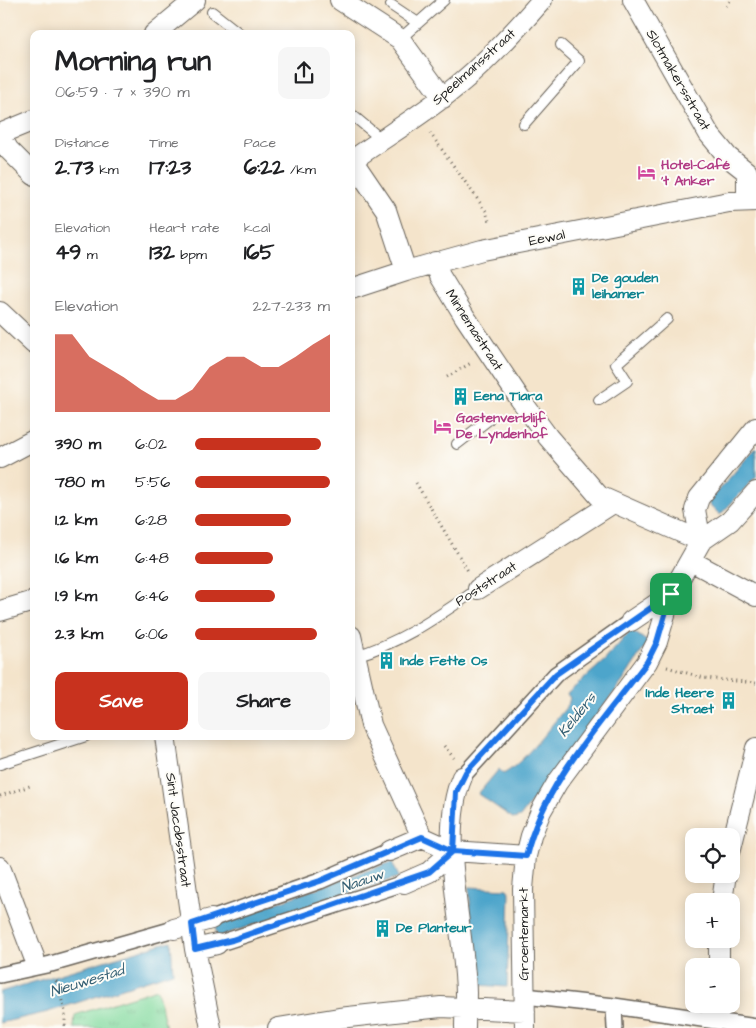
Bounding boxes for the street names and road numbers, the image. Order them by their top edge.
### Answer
street label: Speelmansstraat [428,24,521,110]
street label: Slotmakersstraat [641,26,715,135]
street label: Eewal [527,225,567,251]
street label: Minnemastraat [440,285,508,375]
street label: Poststraat [451,556,521,611]
street label: Sint Jacobsstraat [160,771,196,889]
street label: Groentemarkt [514,887,534,981]

